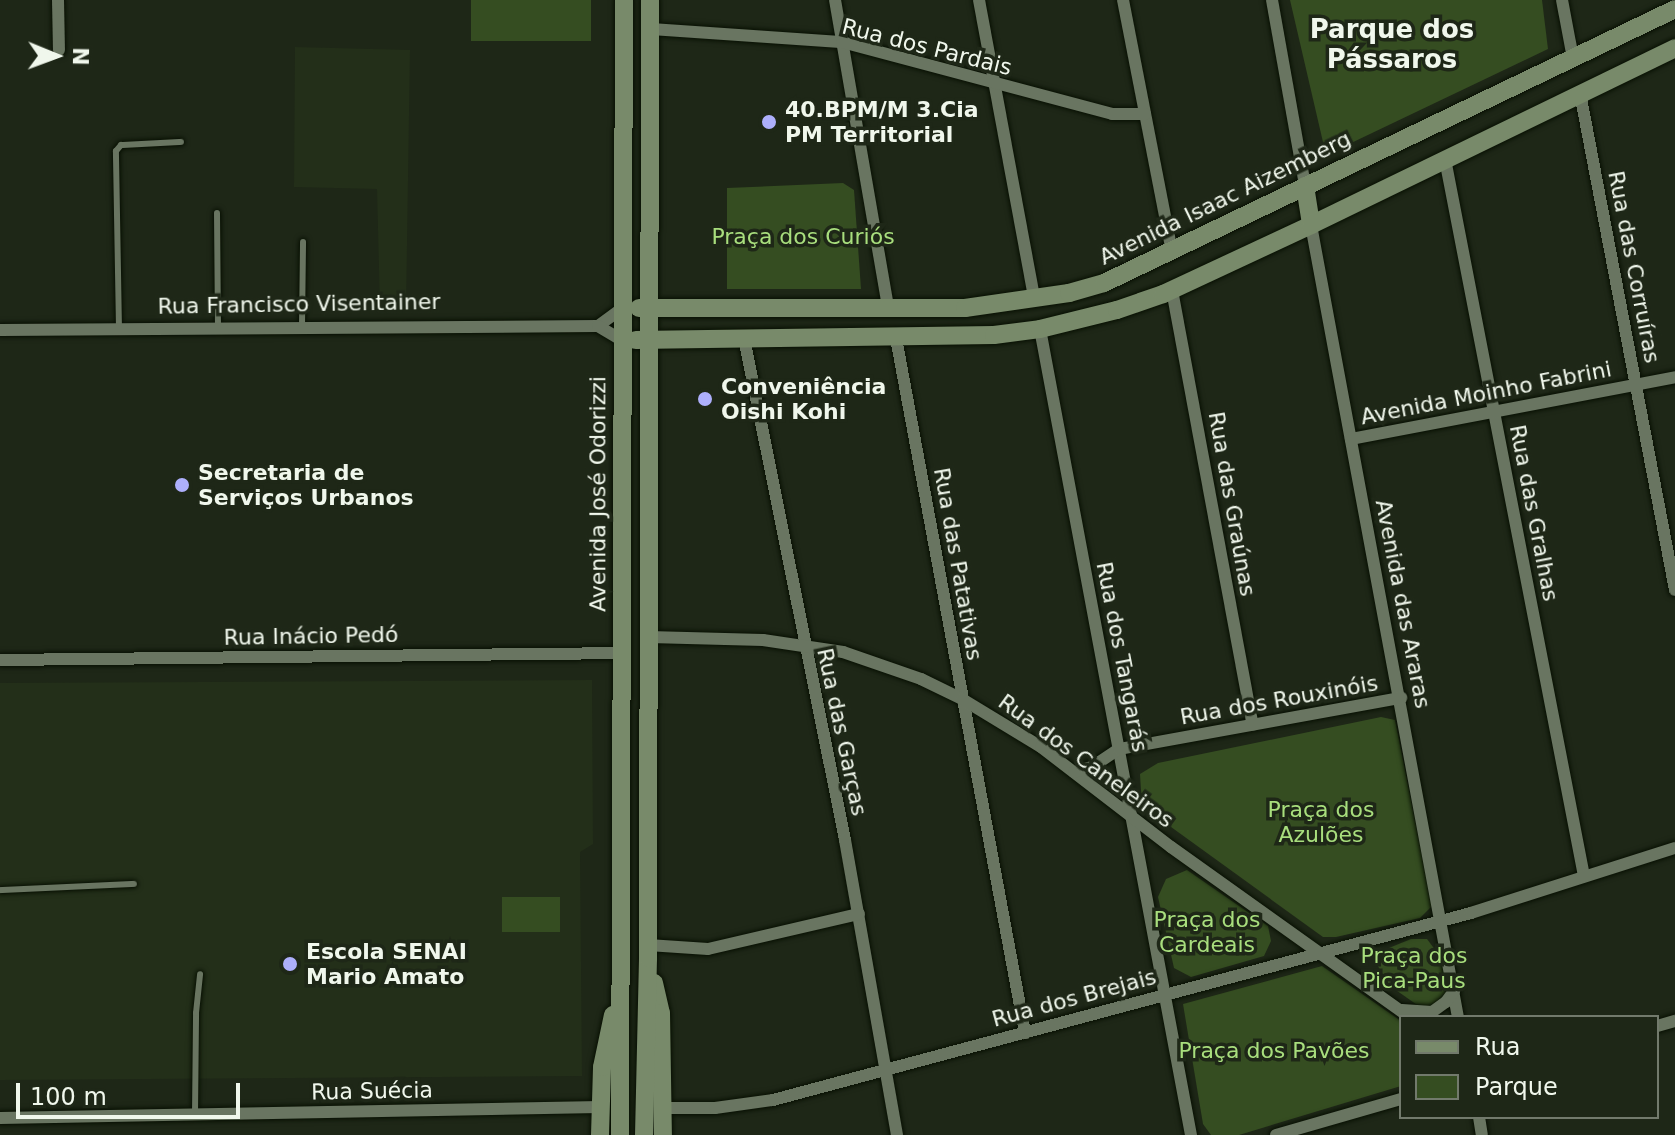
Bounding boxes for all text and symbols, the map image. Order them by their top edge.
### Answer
street label: Rua dos Pardais [839,13,1015,81]
district label: Parque dos Pássaros [1310,14,1474,76]
north arrow [16,16,96,96]
text: N [68,47,93,66]
place label: 40.BPM/M 3.Cia PM Territorial [785,96,979,148]
marker: 40.BPM/M 3.Cia PM Territorial [760,113,778,131]
street label: Avenida Isaac Aizemberg [1095,126,1355,270]
street label: Rua das Corruíras [1602,169,1666,365]
park label: Praça dos Curiós [711,224,895,250]
street label: Rua Francisco Visentainer [157,288,441,320]
street label: Avenida Moinho Fabrini [1358,356,1614,430]
place label: Conveniência Oishi Kohi [721,373,886,424]
street label: Avenida José Odorizzi [585,376,611,612]
marker: Conveniência Oishi Kohi [696,390,714,408]
street label: Rua das Graúnas [1203,410,1261,598]
street label: Rua das Gralhas [1504,423,1564,603]
place label: Secretaria de Serviços Urbanos [198,459,414,510]
street label: Rua das Patativas [928,466,988,662]
marker: Secretaria de Serviços Urbanos [173,476,191,494]
street label: Avenida das Araras [1370,497,1436,711]
street label: Rua dos Tangarás [1091,560,1153,754]
street label: Rua Inácio Pedó [223,621,399,651]
street label: Rua das Garças [811,646,873,818]
street label: Rua dos Rouxinóis [1178,670,1380,730]
street label: Rua dos Caneleiros [993,689,1179,833]
park label: Praça dos Azulões [1268,796,1374,848]
park label: Praça dos Cardeais [1154,906,1260,958]
place label: Escola SENAI Mario Amato [306,938,467,990]
park label: Praça dos Pica-Paus [1361,942,1467,994]
marker: Escola SENAI Mario Amato [281,955,299,973]
street label: Rua dos Brejais [989,963,1159,1033]
legend [1399,1015,1659,1119]
text: Rua [1475,1033,1521,1061]
park label: Praça dos Pavões [1178,1038,1370,1064]
scale bar [20,1067,244,1117]
text: Parque [1475,1073,1558,1101]
street label: Rua Suécia [311,1077,433,1105]
text: 100 m [30,1083,107,1111]

